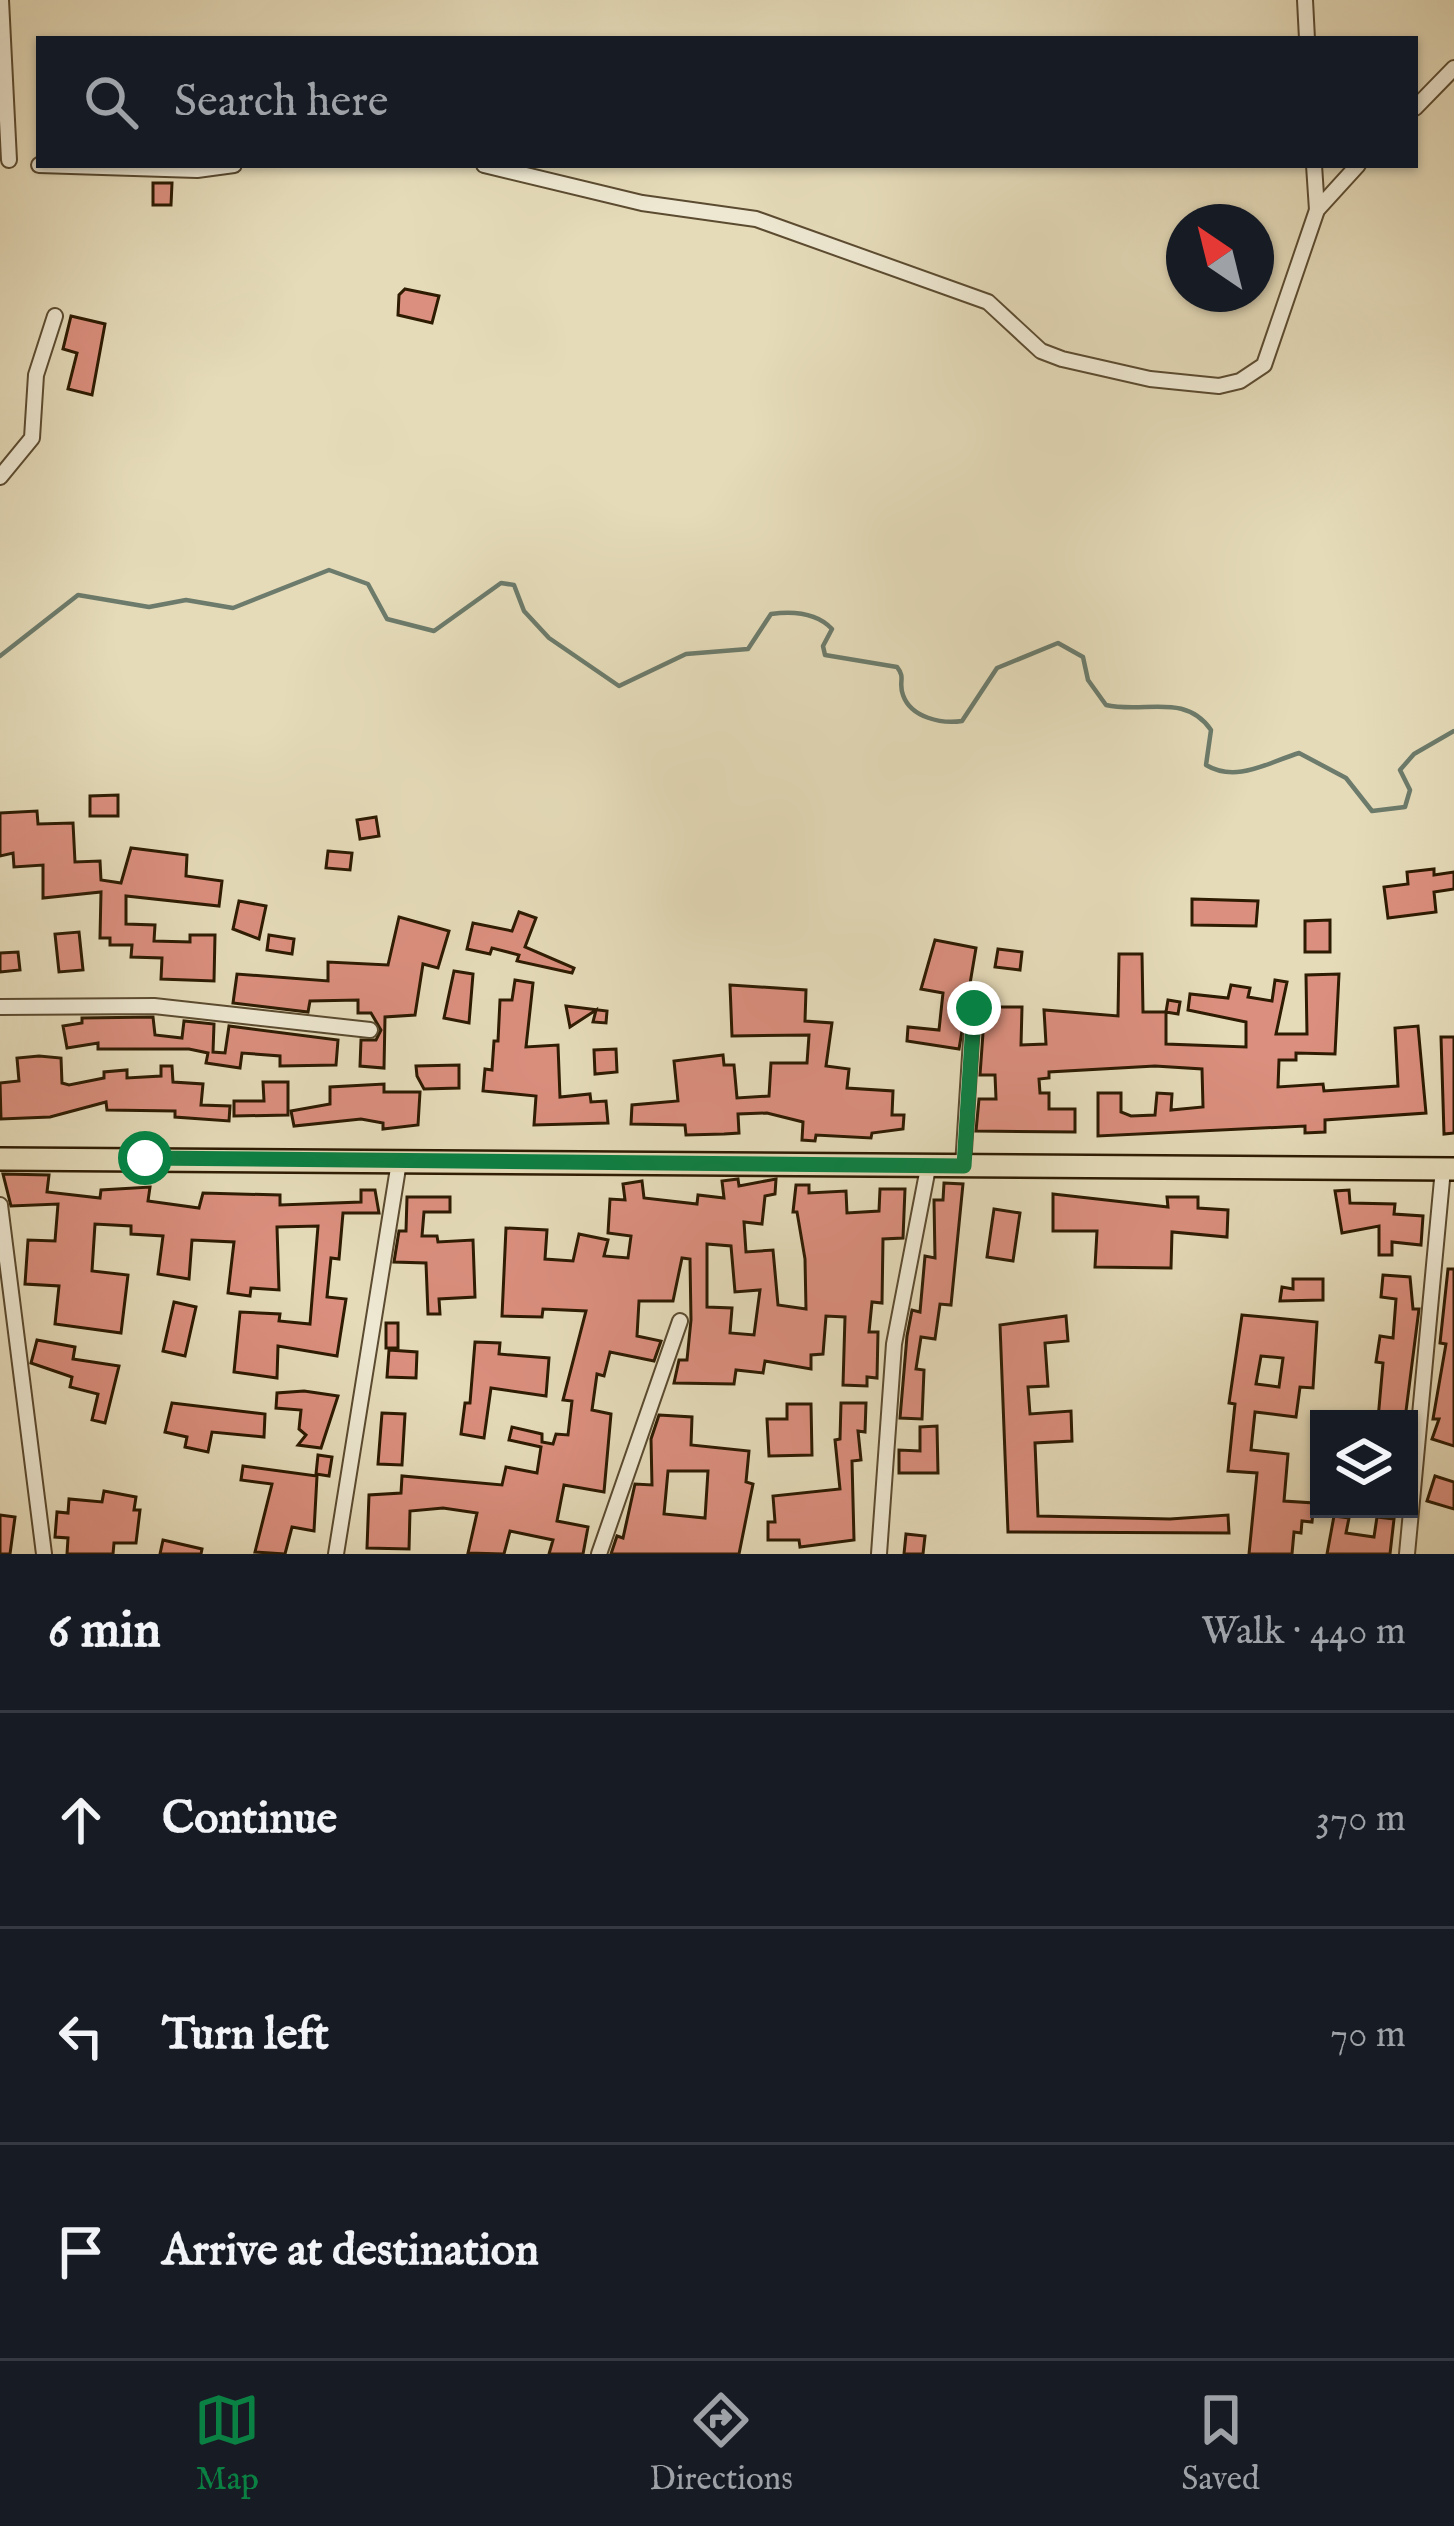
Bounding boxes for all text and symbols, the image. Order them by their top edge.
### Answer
search box [36,36,1418,168]
icon: search [78,69,144,135]
text: Search here [174,74,388,131]
north arrow [1166,204,1274,312]
route end [947,981,1001,1035]
route start [118,1131,172,1185]
map controls [1310,1410,1418,1518]
button: layers [1310,1410,1418,1518]
text: 6 min [48,1600,161,1665]
text: Walk · 440 m [1201,1608,1406,1657]
icon: ahead [48,1787,114,1853]
text: Continue [162,1791,337,1848]
text: 370 m [1315,1795,1406,1844]
icon: left [48,2003,114,2069]
text: Turn left [162,2007,329,2064]
text: 70 m [1330,2011,1406,2060]
icon: arrive [48,2219,114,2285]
text: Arrive at destination [162,2223,539,2280]
tab: Map [194,2387,260,2501]
tab: Directions [649,2387,793,2501]
tab: Saved [1182,2387,1260,2501]

